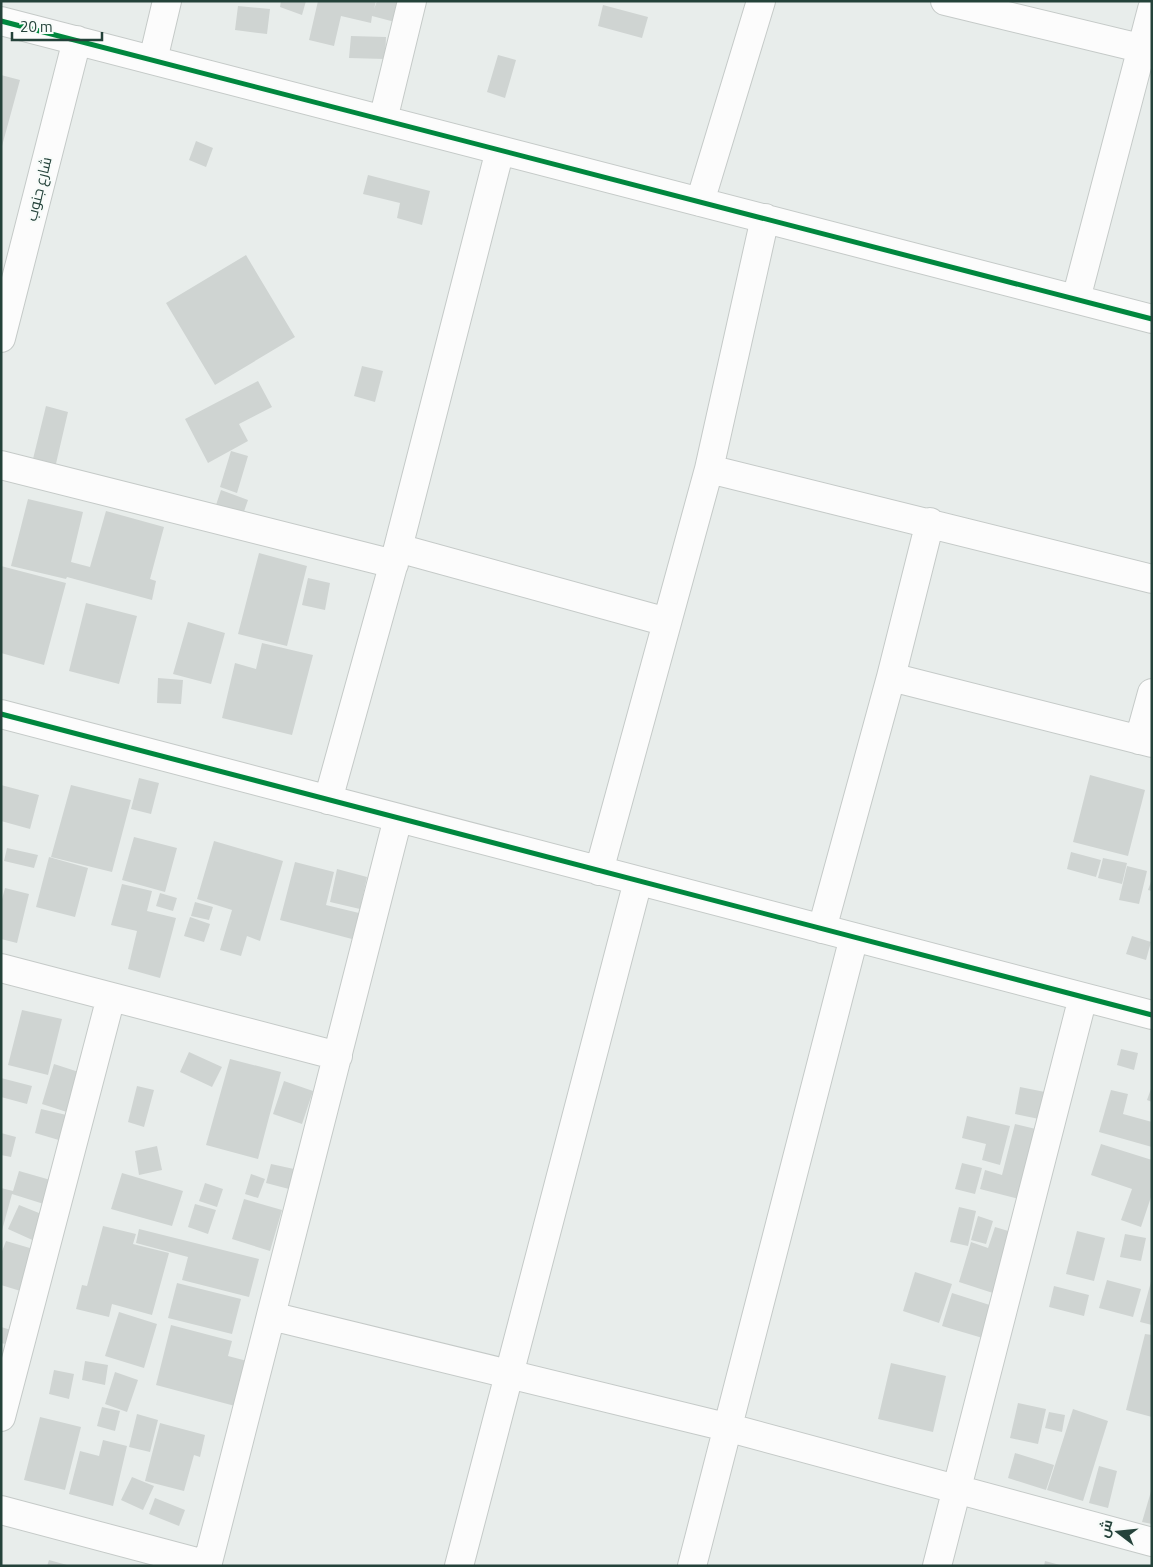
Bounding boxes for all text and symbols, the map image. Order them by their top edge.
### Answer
scale bar [12,10,102,42]
text: 20 m [20,15,53,38]
street label: شارع جنوب [19,154,58,223]
north arrow [1093,1507,1143,1557]
text: ش [1092,1517,1118,1540]

